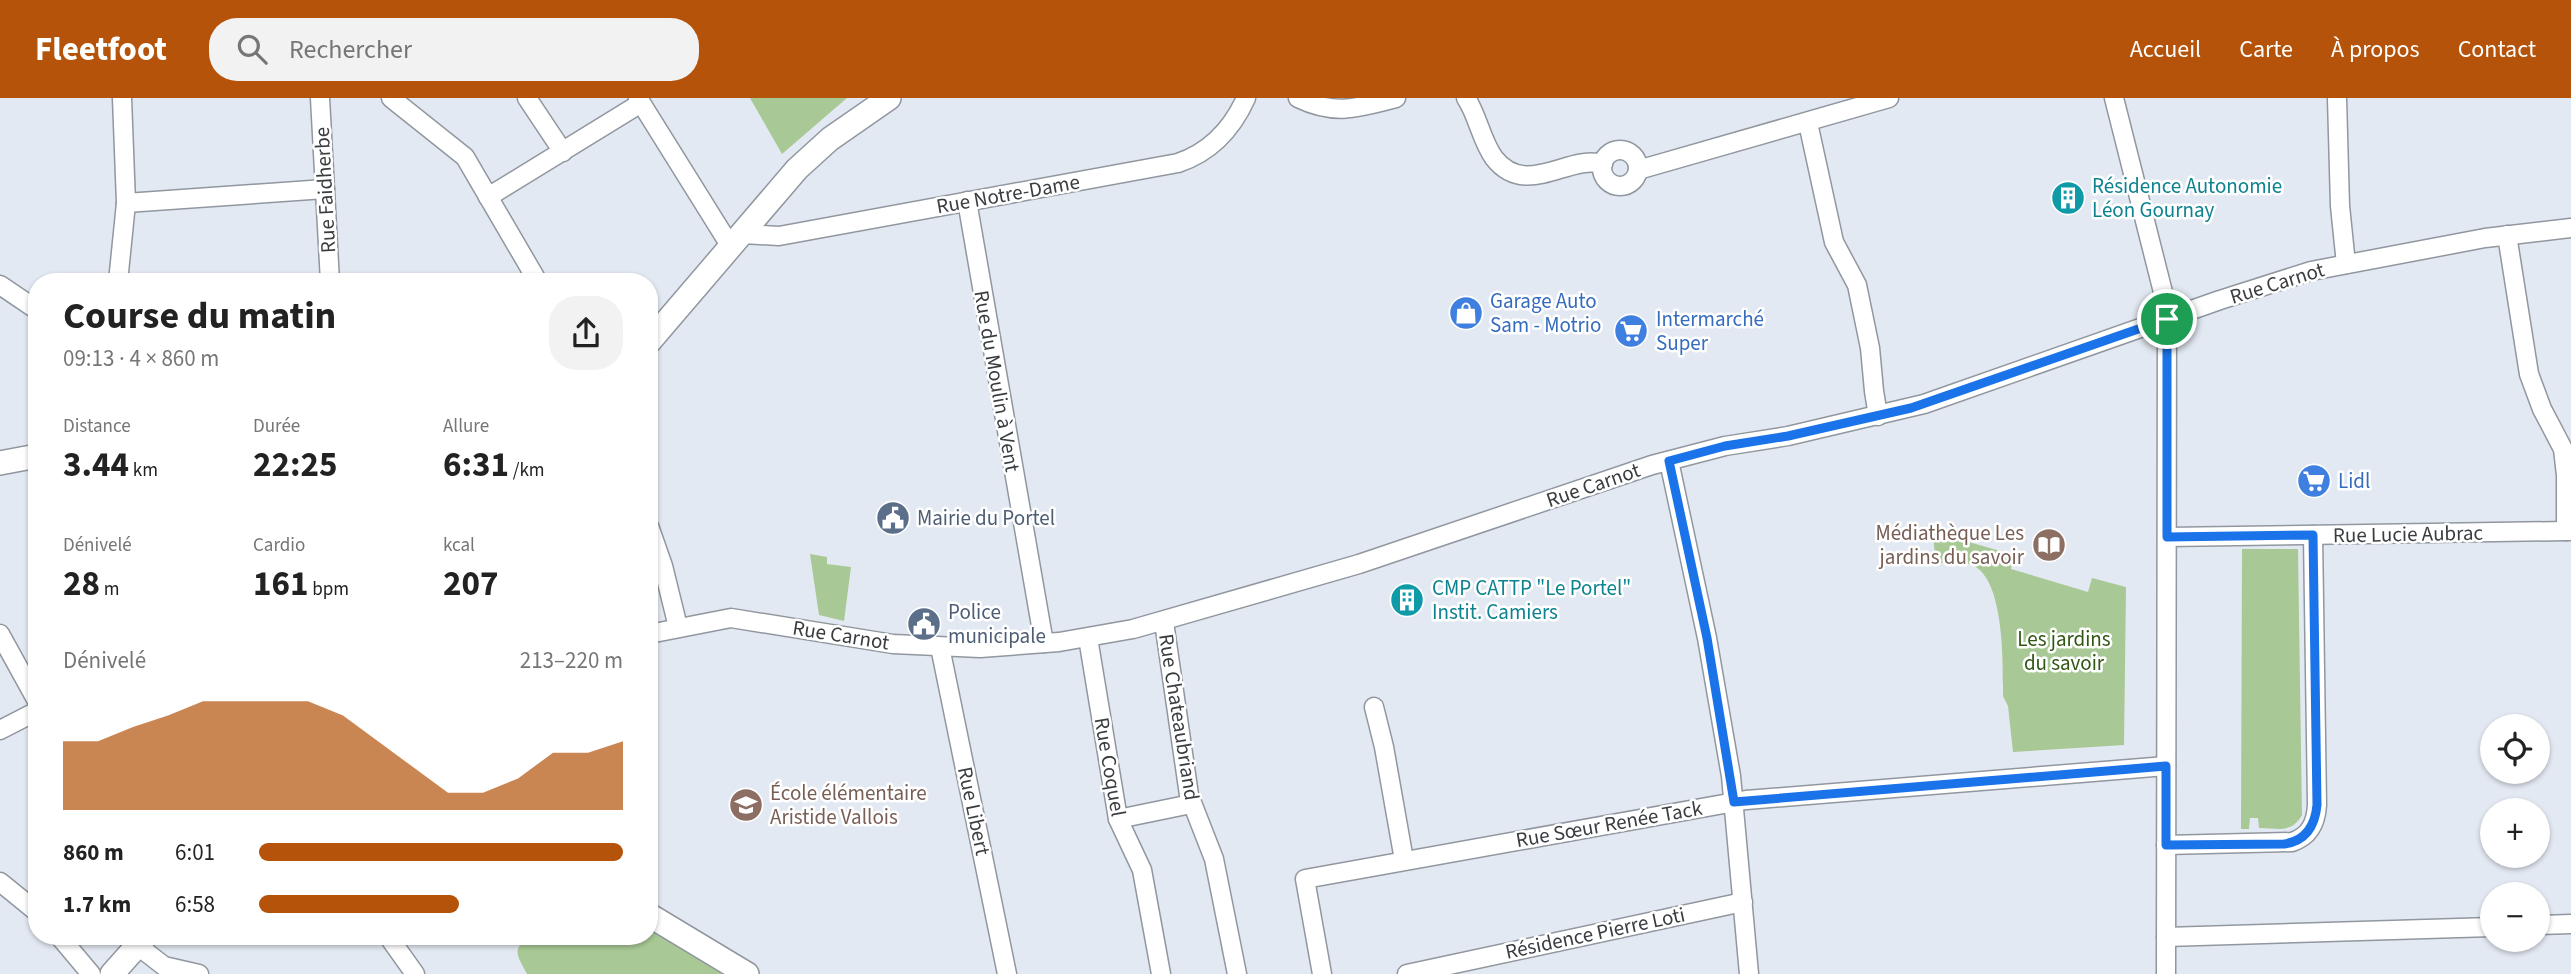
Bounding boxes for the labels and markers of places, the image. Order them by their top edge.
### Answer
place label: Résidence Autonomie Léon Gournay [2092,171,2282,225]
building icon: Résidence Autonomie Léon Gournay [2049,179,2087,217]
place label: Garage Auto Sam - Motrio [1490,286,1601,340]
pin [2137,289,2197,349]
shop icon: Garage Auto Sam - Motrio [1447,294,1485,332]
place label: Intermarché Super [1656,304,1764,358]
supermarket icon: Intermarché Super [1612,312,1650,350]
supermarket icon: Lidl [2295,462,2333,500]
place label: Lidl [2338,466,2370,496]
public building icon: Mairie du Portel [874,499,912,537]
place label: Mairie du Portel [917,503,1055,533]
place label: Médiathèque Les jardins du savoir [1875,518,2025,572]
library icon: Médiathèque Les jardins du savoir [2030,526,2068,564]
place label: CMP CATTP "Le Portel" Instit. Camiers [1432,573,1631,627]
building icon: CMP CATTP "Le Portel" Instit. Camiers [1388,581,1426,619]
place label: Police municipale [948,597,1046,651]
public building icon: Police municipale [905,605,943,643]
place label: École élémentaire Aristide Vallois [770,778,927,832]
school or university icon: École élémentaire Aristide Vallois [727,786,765,824]

